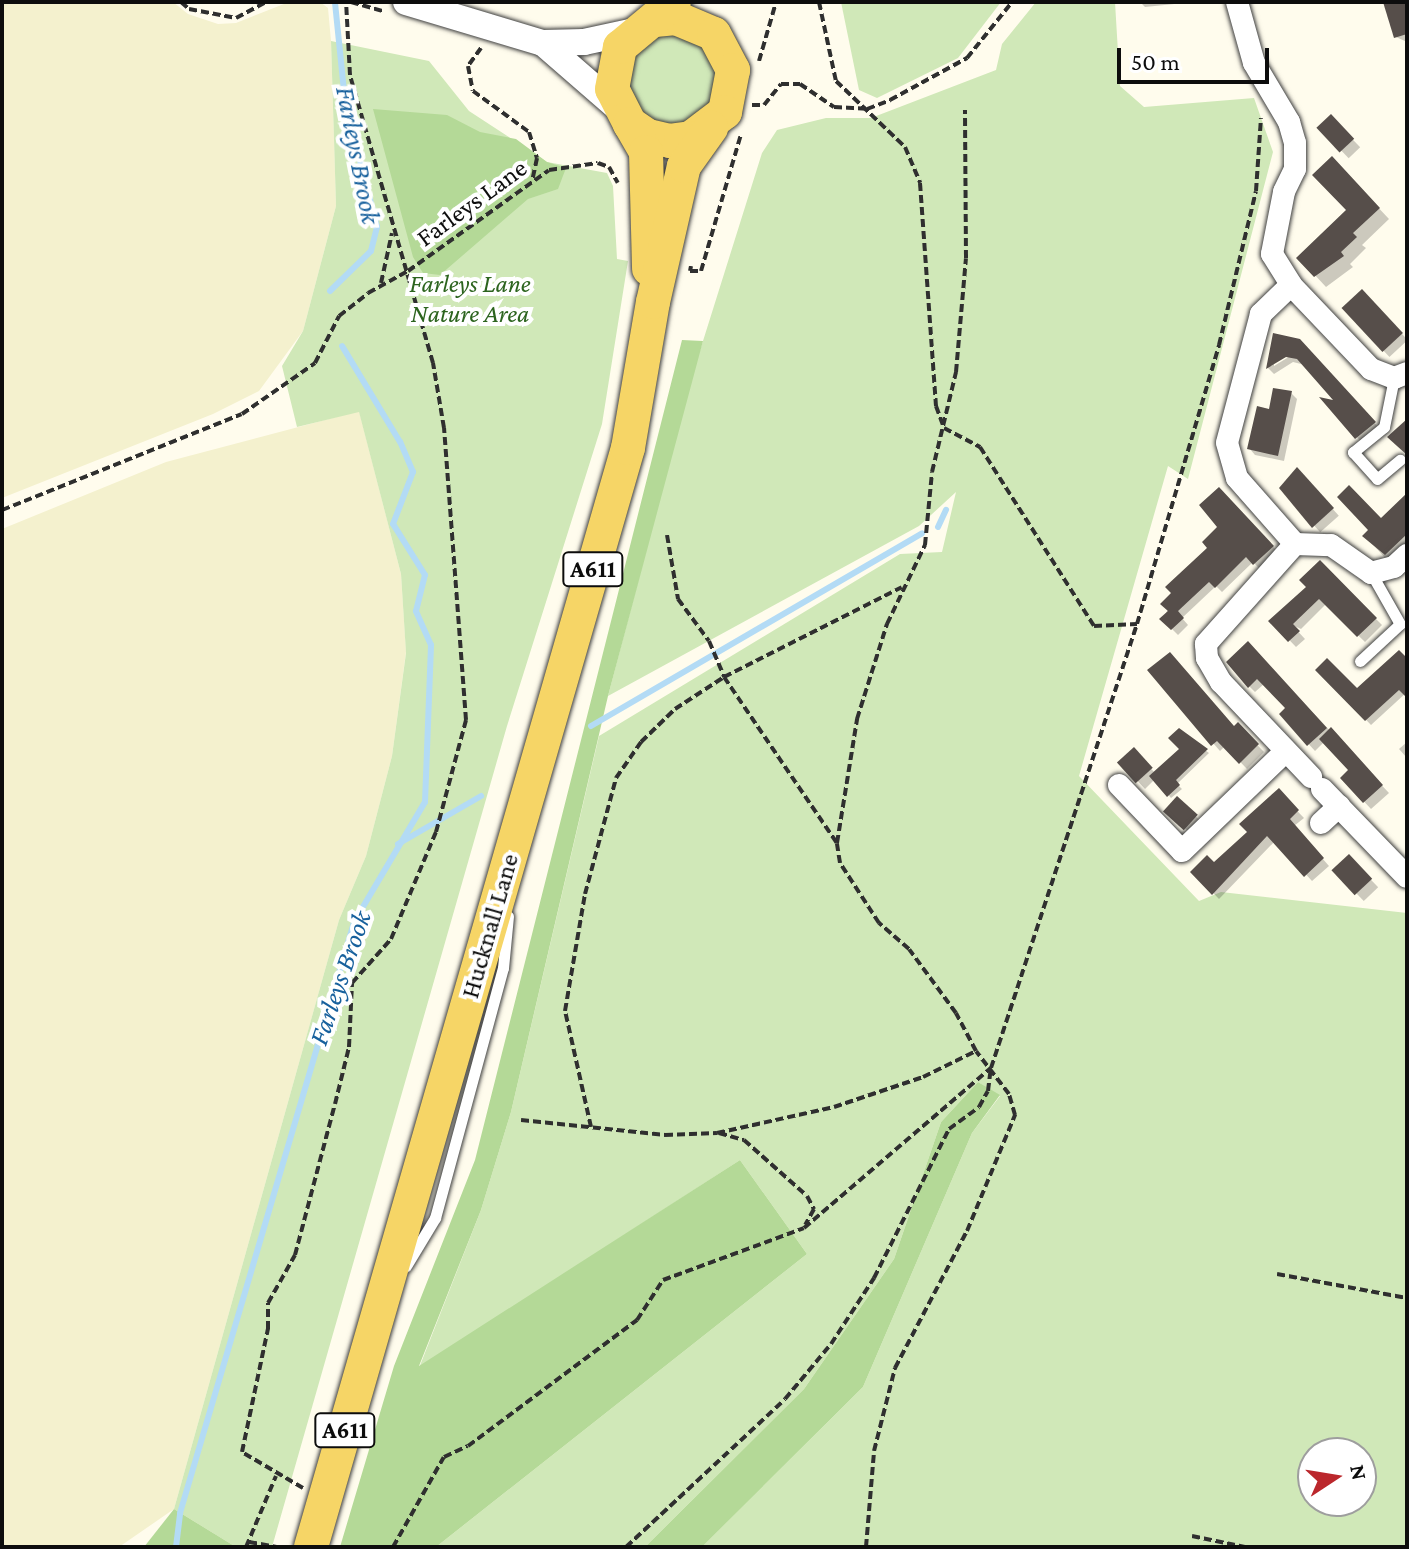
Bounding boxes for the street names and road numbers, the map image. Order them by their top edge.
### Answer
street label: Farleys Lane [411,153,533,253]
road number: A611 [561,549,625,589]
street label: Hucknall Lane [454,850,526,1002]
road number: A611 [313,1410,377,1450]

